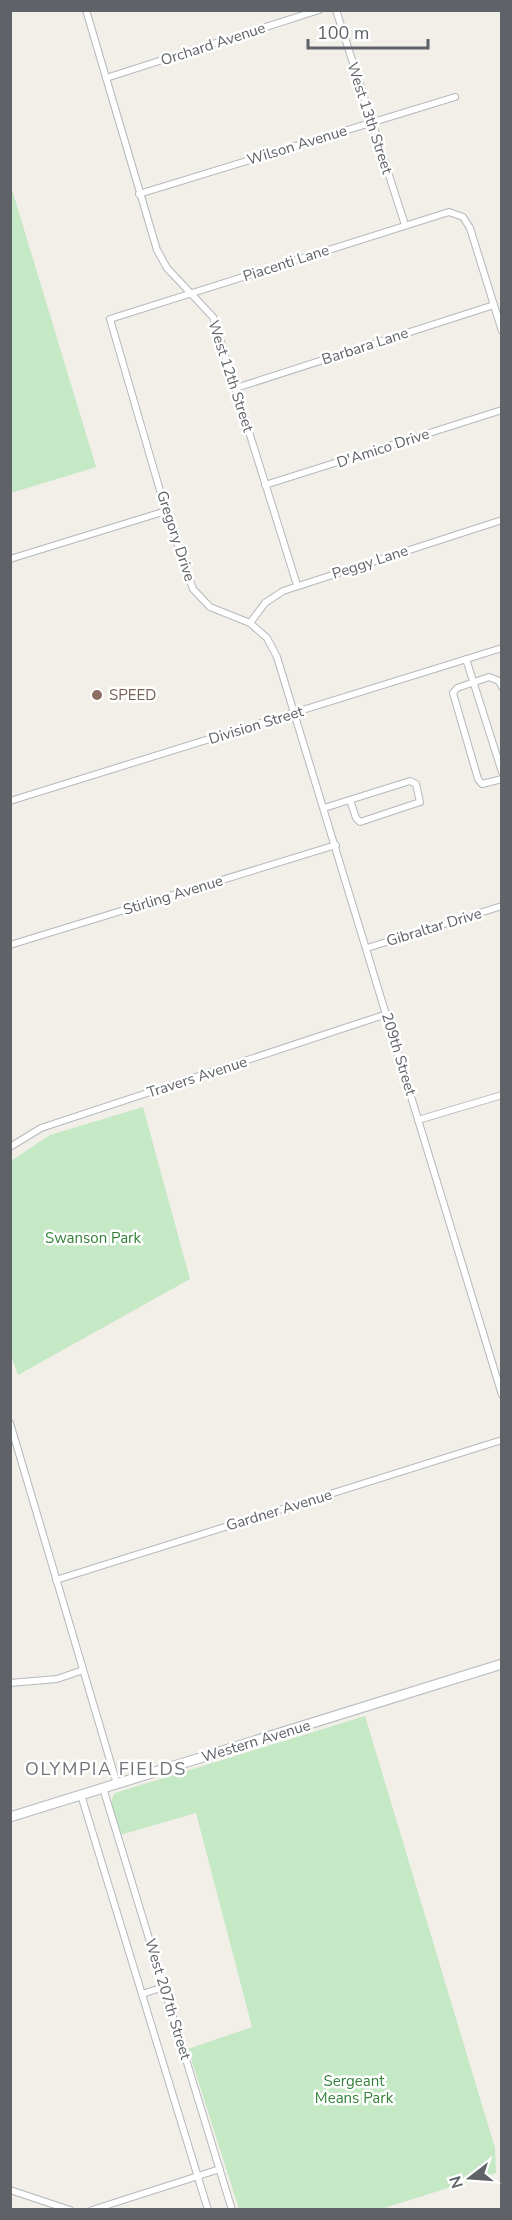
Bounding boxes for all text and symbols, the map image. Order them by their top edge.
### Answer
scale bar [308,12,428,50]
street label: Orchard Avenue [158,18,268,70]
text: 100 m [317,21,369,45]
street label: West 13th Street [343,60,398,177]
street label: Wilson Avenue [245,120,349,170]
street label: Piacenti Lane [240,240,332,286]
street label: West 12th Street [204,318,259,435]
street label: Barbara Lane [319,323,411,369]
street label: D'Amico Drive [334,424,432,472]
street label: Gregory Drive [152,488,200,584]
street label: Peggy Lane [329,540,411,584]
place label: SPEED [109,685,156,705]
marker: SPEED [90,688,104,702]
street label: Division Street [206,701,307,749]
street label: Stirling Avenue [121,870,225,920]
street label: Gibraltar Drive [384,903,484,951]
street label: 209th Street [377,1010,421,1099]
street label: Travers Avenue [144,1051,250,1103]
park label: Swanson Park [45,1228,141,1248]
street label: Gardner Avenue [224,1484,334,1536]
street label: Western Avenue [199,1715,313,1767]
district label: OLYMPIA FIELDS [25,1757,187,1781]
street label: West 207th Street [140,1936,196,2063]
park label: Sergeant Means Park [315,2071,394,2108]
north arrow [440,2148,500,2208]
text: N [444,2173,469,2191]

